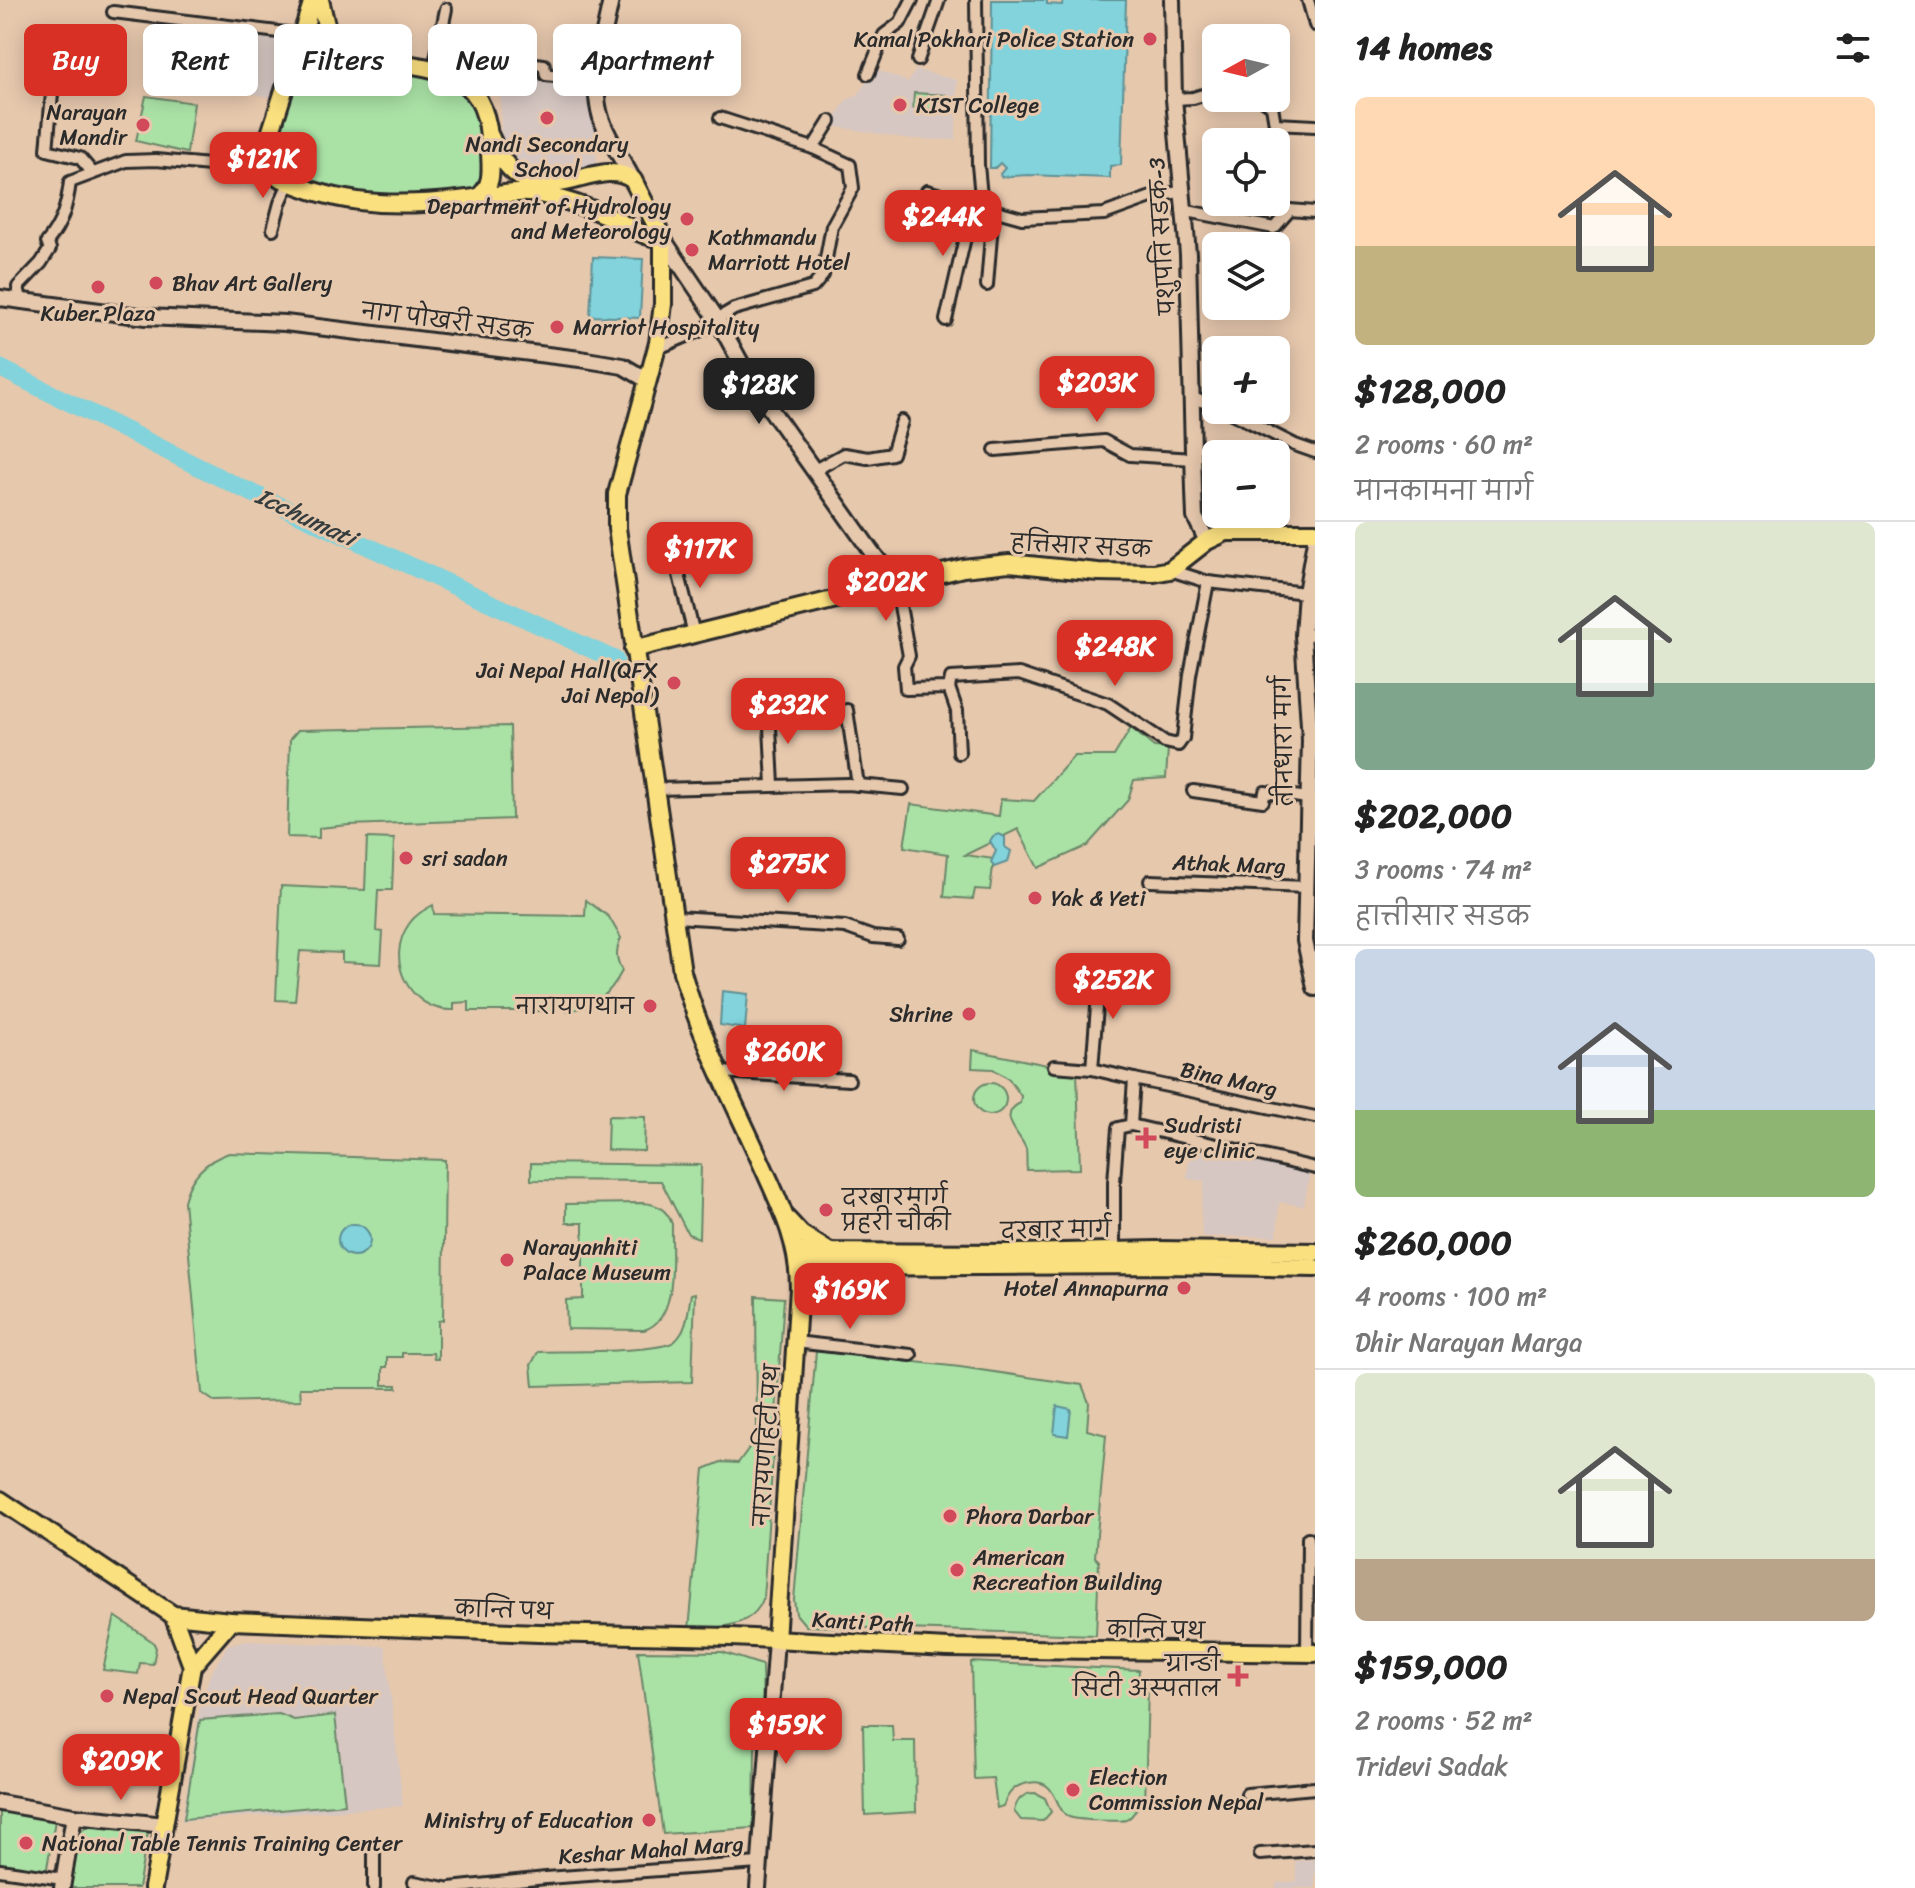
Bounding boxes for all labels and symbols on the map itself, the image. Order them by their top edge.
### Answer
place label: Kamal Pokhari Police Station [854,20,1134,59]
north arrow [1202,24,1290,112]
marker: Kamal Pokhari Police Station [1141,30,1159,48]
place label: KIST College [916,86,1039,125]
place label: Narayan Mandir [46,93,128,157]
marker: KIST College [891,96,909,114]
marker: Nandi Secondary School [538,109,556,127]
marker: Narayan Mandir [134,116,152,134]
place label: Nandi Secondary School [465,125,629,189]
pin: $121K [207,132,319,200]
street label: पशुपति सडक-3 [1137,156,1187,317]
place label: Department of Hydrology and Meteorology [427,187,672,251]
pin: $244K [887,190,999,258]
marker: Department of Hydrology and Meteorology [678,210,696,228]
place label: Kathmandu Marriott Hotel [708,218,851,282]
marker: Kathmandu Marriott Hotel [683,241,701,259]
place label: Bhav Art Gallery [172,264,333,303]
marker: Bhav Art Gallery [147,274,165,292]
marker: Kuber Plaza [89,278,107,296]
street label: नाग पोखरी सडक [359,291,536,351]
place label: Kuber Plaza [40,294,156,333]
place label: Marriot Hospitality [573,308,760,347]
marker: Marriot Hospitality [548,318,566,336]
pin: $203K [1041,356,1153,424]
pin: $128K [703,358,815,426]
water label: Icchumati [248,475,367,560]
pin: $117K [644,522,756,590]
street label: हत्तिसार सडक [1009,523,1154,569]
pin: $202K [830,555,942,623]
pin: $248K [1059,620,1171,688]
place label: Jai Nepal Hall(QFX Jai Nepal) [475,651,659,715]
marker: Jai Nepal Hall(QFX Jai Nepal) [665,674,683,692]
street label: तीनधारा मार्ग [1263,674,1305,807]
pin: $232K [732,678,844,746]
pin: $275K [732,837,844,905]
place label: sri sadan [421,839,508,878]
street label: Athak Marg [1171,843,1286,885]
marker: sri sadan [397,849,415,867]
place label: Yak & Yeti [1051,879,1147,918]
marker: Yak & Yeti [1026,889,1044,907]
pin: $252K [1057,953,1169,1021]
place label: नारायणथान [515,987,636,1026]
place label: Shrine [889,995,953,1034]
marker: नारायणथान [641,997,659,1015]
marker: Shrine [960,1005,978,1023]
pin: $260K [728,1025,840,1093]
street label: Bina Marg [1177,1050,1281,1108]
place label: Sudristi eye clinic [1164,1106,1256,1170]
marker: Sudristi eye clinic [1135,1127,1157,1149]
place label: दरबारमार्ग प्रहरी चौकी [841,1178,952,1242]
marker: दरबारमार्ग प्रहरी चौकी [817,1201,835,1219]
street label: दरबार मार्ग [999,1210,1113,1250]
place label: Narayanhiti Palace Museum [523,1228,671,1292]
marker: Narayanhiti Palace Museum [498,1251,516,1269]
pin: $169K [794,1263,906,1331]
place label: Hotel Annapurna [1004,1269,1169,1308]
marker: Hotel Annapurna [1175,1279,1193,1297]
street label: नारायणहिटी पथ [742,1362,792,1528]
place label: Phora Darbar [966,1497,1095,1536]
marker: Phora Darbar [941,1507,959,1525]
place label: American Recreation Building [972,1538,1162,1602]
marker: American Recreation Building [948,1561,966,1579]
street label: कान्ति पथ [453,1589,555,1631]
street label: Kanti Path [811,1600,915,1644]
street label: कान्ति पथ [1106,1610,1207,1650]
place label: ग्रान्डी सिटी अस्पताल [1071,1644,1222,1708]
marker: ग्रान्डी सिटी अस्पताल [1227,1665,1249,1687]
place label: Nepal Scout Head Quarter [123,1677,380,1716]
marker: Nepal Scout Head Quarter [98,1687,116,1705]
pin: $159K [730,1698,842,1766]
pin: $209K [65,1734,177,1802]
place label: Election Commission Nepal [1089,1758,1264,1822]
marker: Election Commission Nepal [1064,1781,1082,1799]
place label: Ministry of Education [424,1801,633,1840]
marker: Ministry of Education [640,1811,658,1829]
place label: National Table Tennis Training Center [42,1824,403,1863]
street label: Keshar Mahal Marg [557,1824,745,1876]
marker: National Table Tennis Training Center [17,1834,35,1852]

